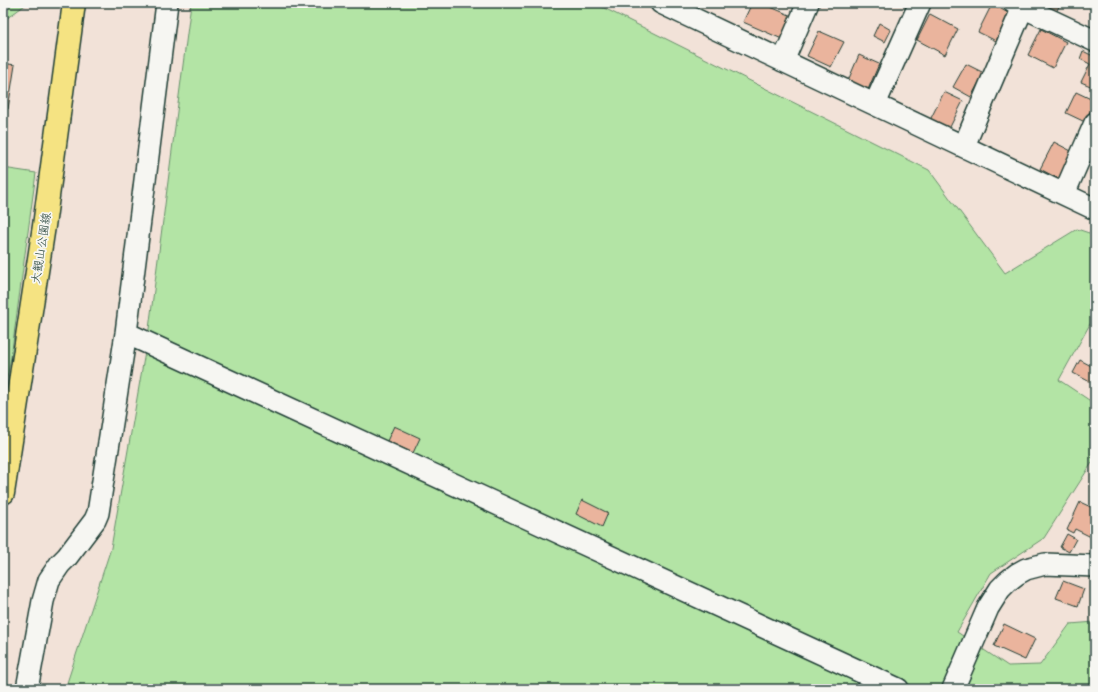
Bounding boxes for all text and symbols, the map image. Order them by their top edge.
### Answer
street label: 大観山公園線 [27,211,55,285]

